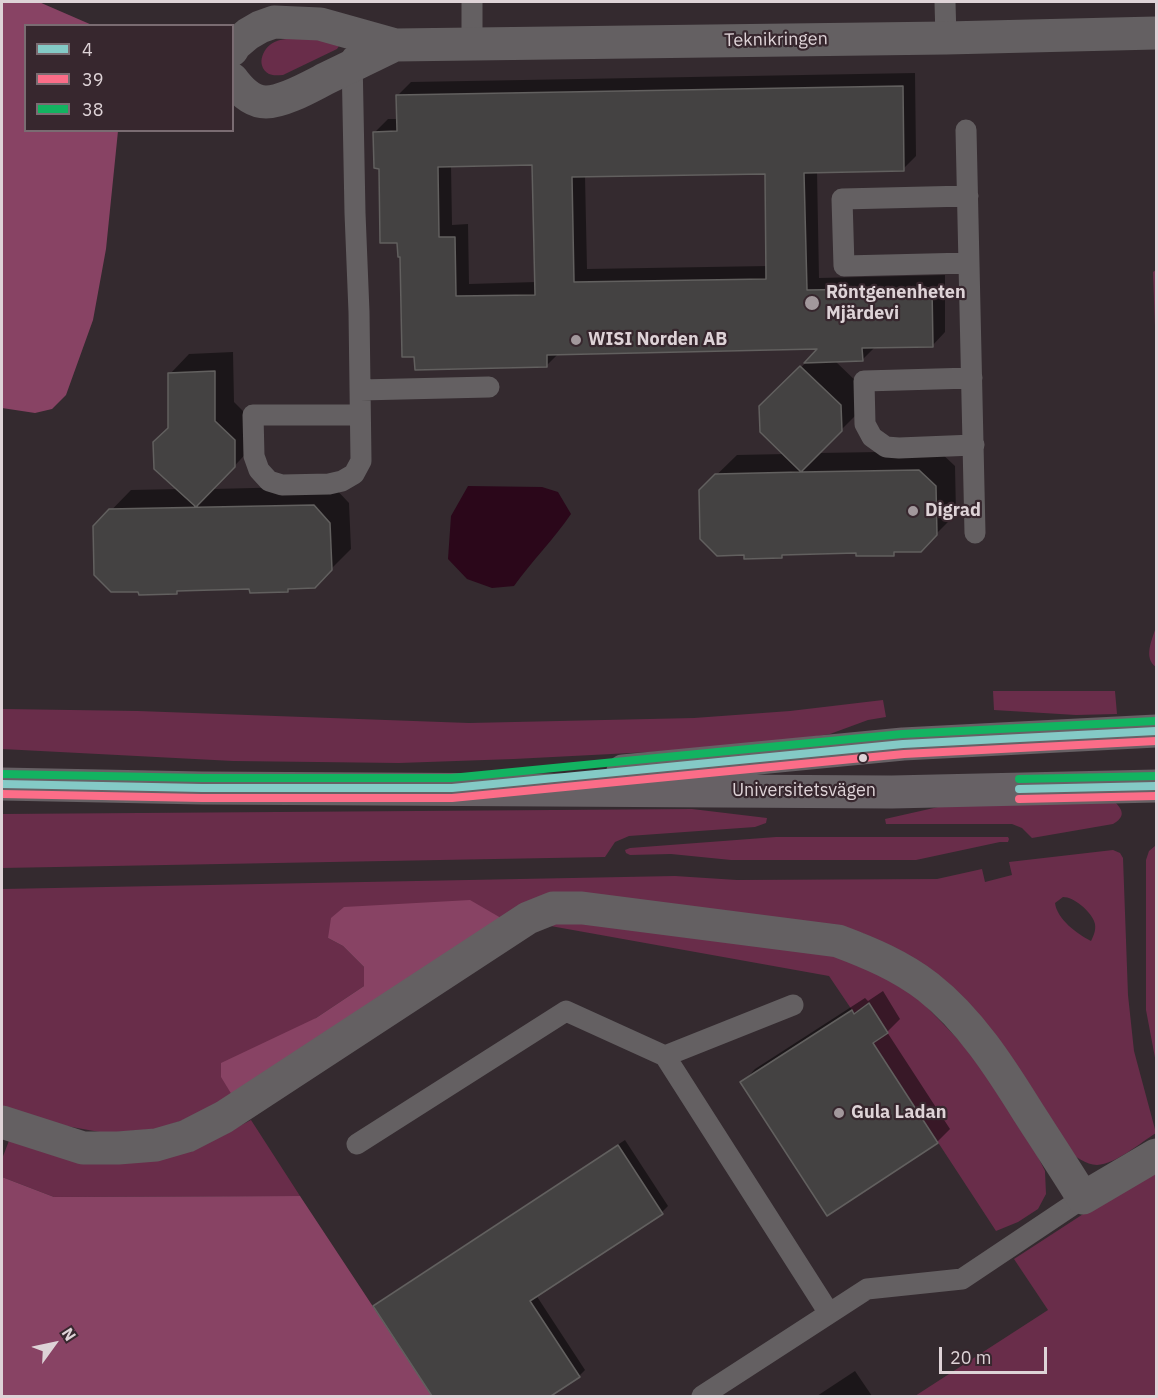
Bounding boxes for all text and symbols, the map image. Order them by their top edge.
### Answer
legend [24,24,234,132]
street label: Teknikringen [724,28,828,52]
text: 4 [82,38,93,61]
text: 39 [82,68,104,91]
text: 38 [82,98,104,121]
place label: Röntgenenheten Mjärdevi [826,282,966,324]
marker: Röntgenenheten Mjärdevi [803,294,821,312]
place label: WISI Norden AB [588,329,727,351]
marker: WISI Norden AB [569,333,583,347]
place label: Digrad [925,500,981,522]
marker: Digrad [906,504,920,518]
unlabelled marker [857,752,869,764]
street label: Universitetsvägen [732,780,876,802]
place label: Gula Ladan [851,1102,946,1124]
marker: Gula Ladan [832,1106,846,1120]
north arrow [24,1314,84,1374]
text: N [58,1324,81,1345]
scale bar [942,1335,1050,1373]
text: 20 m [950,1346,992,1369]

